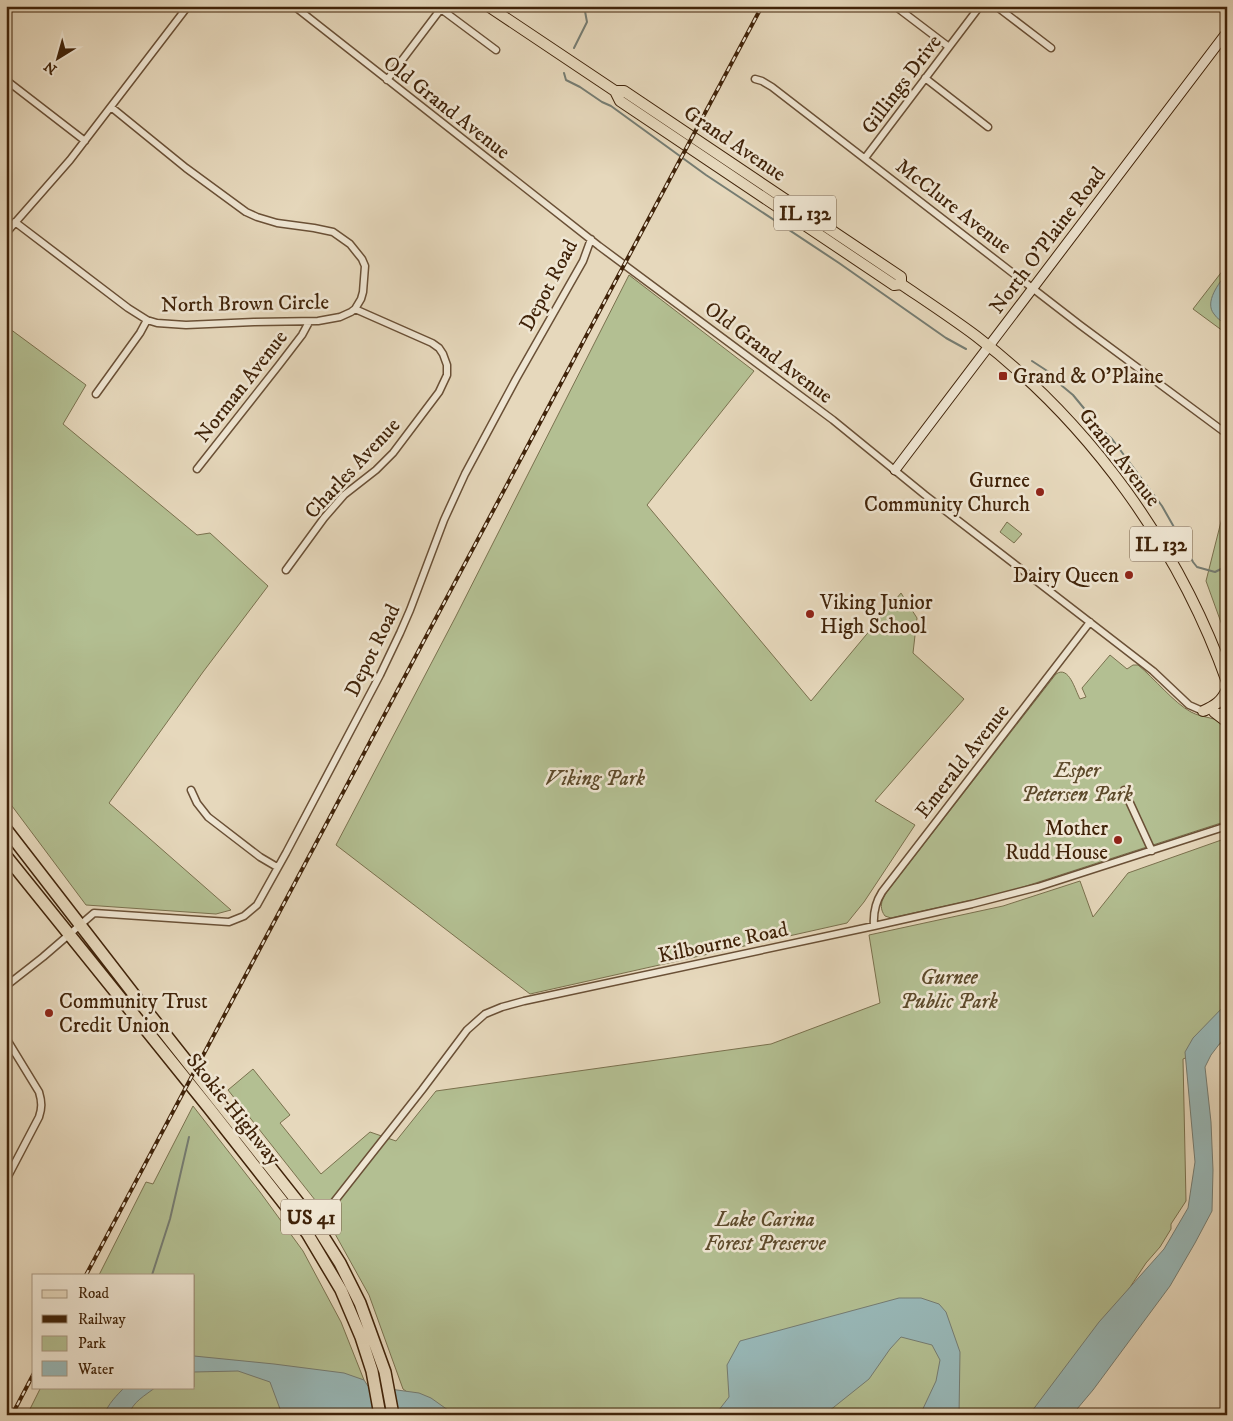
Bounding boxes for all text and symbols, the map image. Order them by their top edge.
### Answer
street label: Gillings Drive [856,30,948,139]
north arrow [32,32,82,82]
street label: Old Grand Avenue [378,50,515,166]
text: N [40,57,61,78]
street label: Grand Avenue [678,100,791,188]
street label: McClure Avenue [890,153,1017,260]
street label: North O'Plaine Road [984,161,1112,319]
road number: IL 132 [774,196,836,230]
street label: Depot Road [514,235,584,336]
street label: North Brown Circle [161,290,330,318]
street label: Old Grand Avenue [699,296,838,410]
street label: Norman Avenue [190,325,294,448]
place label: Grand & O'Plaine [1013,364,1164,390]
marker: Grand & O'Plaine [997,370,1009,382]
street label: Grand Avenue [1073,403,1166,512]
street label: Charles Avenue [299,413,406,525]
place label: Gurnee Community Church [864,468,1030,518]
marker: Gurnee Community Church [1034,486,1046,498]
road number: IL 132 [1130,526,1192,562]
place label: Dairy Queen [1013,563,1119,589]
marker: Dairy Queen [1123,569,1135,581]
place label: Viking Junior High School [819,590,933,640]
street label: Depot Road [339,599,407,701]
marker: Viking Junior High School [804,608,816,620]
street label: Emerald Avenue [910,699,1016,824]
park label: Esper Petersen Park [1021,758,1133,808]
park label: Viking Park [545,766,645,792]
place label: Mother Rudd House [1005,816,1108,866]
marker: Mother Rudd House [1112,834,1124,846]
street label: Kilbourne Road [656,916,791,969]
park label: Gurnee Public Park [900,965,998,1015]
place label: Community Trust Credit Union [59,989,208,1039]
marker: Community Trust Credit Union [43,1007,55,1019]
street label: Skokie Highway [180,1048,287,1172]
road number: US 41 [281,1200,341,1234]
park label: Lake Carina Forest Preserve [704,1207,826,1257]
legend [32,1274,195,1388]
text: Road [78,1284,110,1303]
text: Railway [78,1310,126,1329]
text: Park [78,1334,107,1353]
text: Water [77,1360,114,1379]

